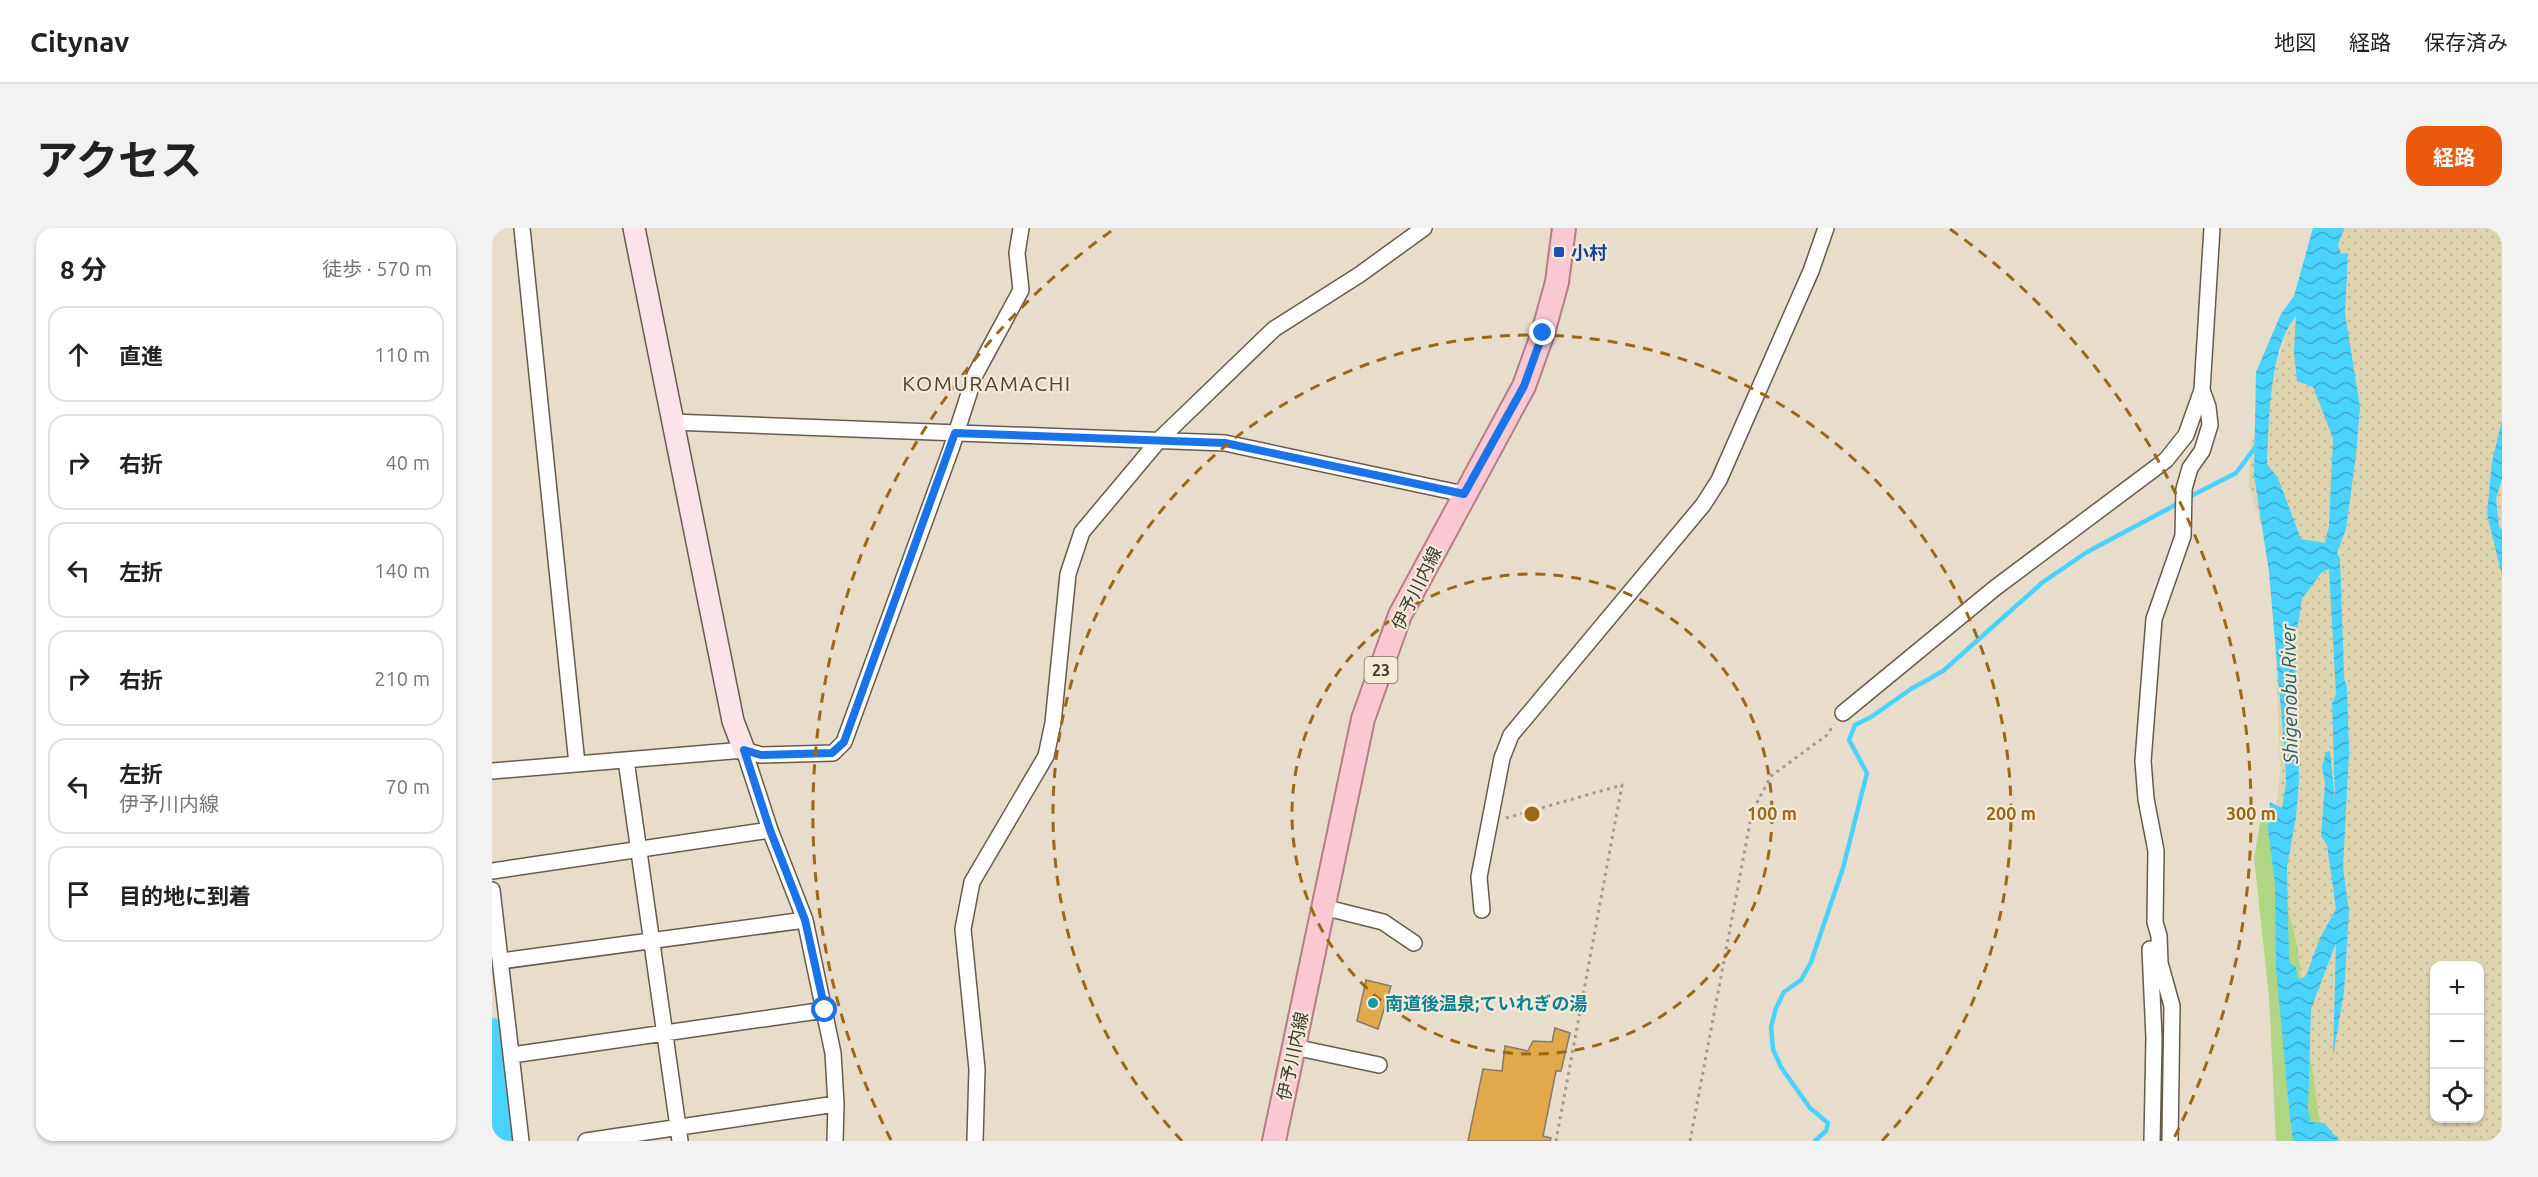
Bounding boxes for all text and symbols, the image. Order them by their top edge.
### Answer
text: Citynav [30,26,129,57]
text: 地図 [2274,30,2316,54]
text: 経路 [2349,30,2391,54]
text: 保存済み [2424,30,2508,54]
button: 経路 [2406,126,2502,186]
text: アクセス [36,136,202,183]
place label: 小村 [1571,242,1607,262]
marker: 小村 [1552,245,1566,259]
text: 8 分 [60,255,107,284]
text: 徒歩 · 570 m [322,257,432,280]
route end [1529,319,1555,345]
icon: ahead [62,338,95,371]
text: 直進 [119,343,163,368]
text: 110 m [374,343,430,366]
district label: KOMURAMACHI [902,371,1072,395]
icon: right [62,446,95,479]
text: 右折 [119,451,163,476]
text: 40 m [386,451,430,474]
street label: 伊予川内線 [1387,543,1445,633]
icon: left [62,554,95,587]
text: 左折 [119,559,163,584]
text: 140 m [374,559,430,582]
water label: Shigenobu River [2276,622,2302,765]
road number: 23 [1364,657,1398,683]
icon: right [62,662,95,695]
text: 右折 [119,667,163,692]
text: 210 m [374,667,430,690]
text: 左折 [119,761,163,786]
icon: left [62,770,95,803]
text: 70 m [386,775,430,798]
text: 伊予川内線 [119,792,219,815]
text: 100 m [1747,803,1797,823]
text: 200 m [1986,803,2036,823]
text: 300 m [2226,803,2276,823]
centre of rings [1522,804,1542,824]
icon: arrive [62,878,95,911]
text: 目的地に到着 [119,883,251,908]
map controls [2430,961,2484,1123]
button: + [2430,961,2484,1015]
place label: 南道後温泉;ていれぎの湯 [1385,993,1587,1013]
route start [811,996,837,1022]
marker: 南道後温泉;ていれぎの湯 [1366,996,1380,1010]
street label: 伊予川内線 [1273,1010,1311,1102]
button: − [2430,1015,2484,1069]
button: locate [2430,1069,2484,1123]

